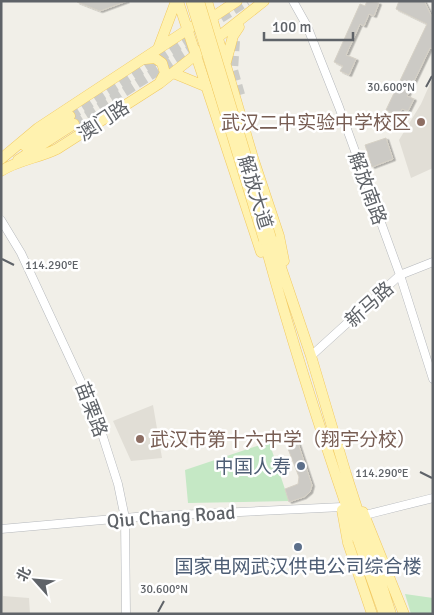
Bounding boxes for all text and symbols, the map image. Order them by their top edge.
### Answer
scale bar [264,10,353,42]
text: 100 m [272,18,312,36]
text: 30.600°N [367,80,415,95]
street label: 澳门路 [73,95,134,146]
place label: 武汉二中实验中学校区 [221,111,411,135]
marker: 武汉二中实验中学校区 [415,116,427,128]
street label: 解放南路 [343,149,391,228]
street label: 解放大道 [232,152,278,232]
text: 114.290°E [25,258,79,273]
street label: 新马路 [340,277,399,333]
street label: 苗栗路 [70,378,112,440]
place label: 武汉市第十六中学（翔宇分校） [150,428,416,452]
marker: 武汉市第十六中学（翔宇分校） [134,433,146,445]
place label: 中国人寿 [215,455,291,479]
marker: 中国人寿 [295,460,307,472]
text: 114.290°E [355,466,409,481]
street label: Qiu Chang Road [106,501,236,533]
marker: 国家电网武汉供电公司综合楼 [292,541,304,553]
north arrow [10,555,60,605]
place label: 国家电网武汉供电公司综合楼 [174,555,422,579]
text: 北 [13,564,35,584]
text: 30.600°N [140,582,188,597]

